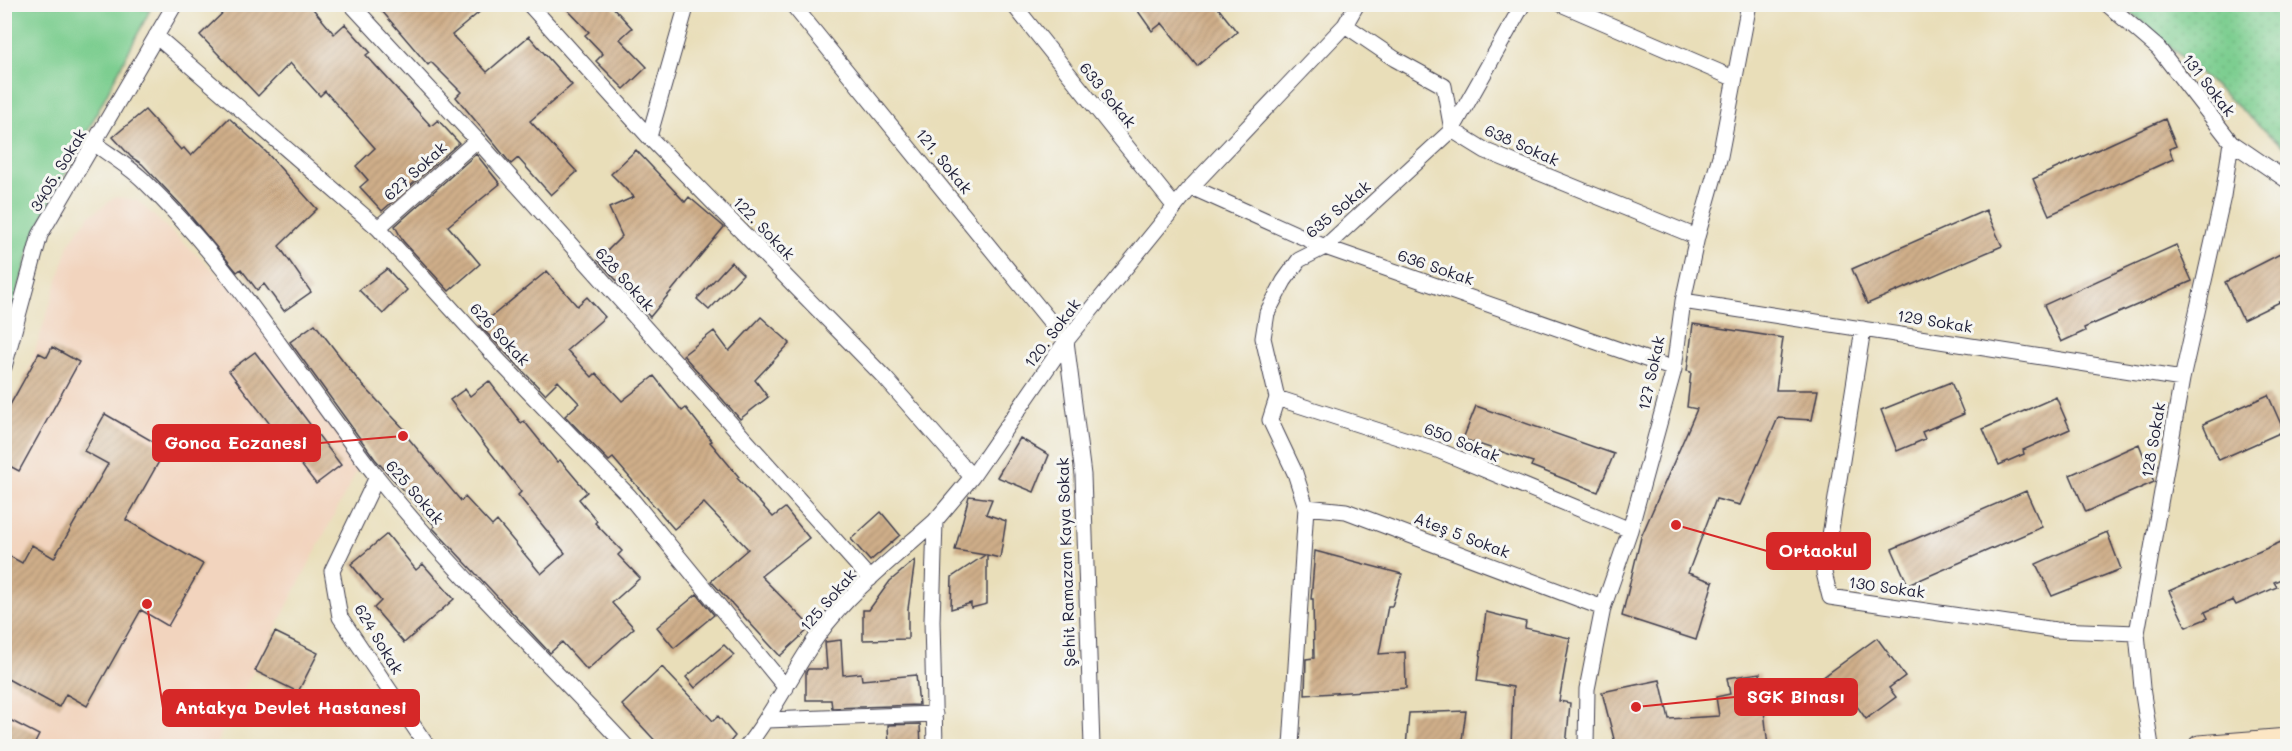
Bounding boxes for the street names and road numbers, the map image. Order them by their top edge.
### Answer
street label: 131 Sokak [2178,49,2241,120]
street label: 633 Sokak [1075,57,1141,132]
street label: 638 Sokak [1482,119,1563,170]
street label: 3405. Sokak [25,124,91,215]
street label: 121. Sokak [912,124,977,198]
street label: 627 Sokak [379,137,451,205]
street label: 635 Sokak [1301,175,1375,242]
street label: 122. Sokak [729,191,800,264]
street label: 628 Sokak [591,242,660,315]
street label: 636 Sokak [1395,244,1477,289]
street label: 120. Sokak [1019,294,1084,371]
street label: 626 Sokak [466,298,535,370]
street label: 129 Sokak [1896,304,1974,337]
street label: 127 Sokak [1632,334,1669,412]
street label: 128 Sokak [2136,401,2169,479]
street label: 650 Sokak [1421,417,1503,466]
street label: 625 Sokak [382,455,449,528]
street label: Şehit Ramazan Kaya Sokak [1051,457,1080,667]
street label: Ateş 5 Sokak [1411,507,1513,562]
street label: 125 Sokak [795,564,860,635]
street label: 130 Sokak [1847,571,1927,602]
street label: 624 Sokak [350,600,409,678]

